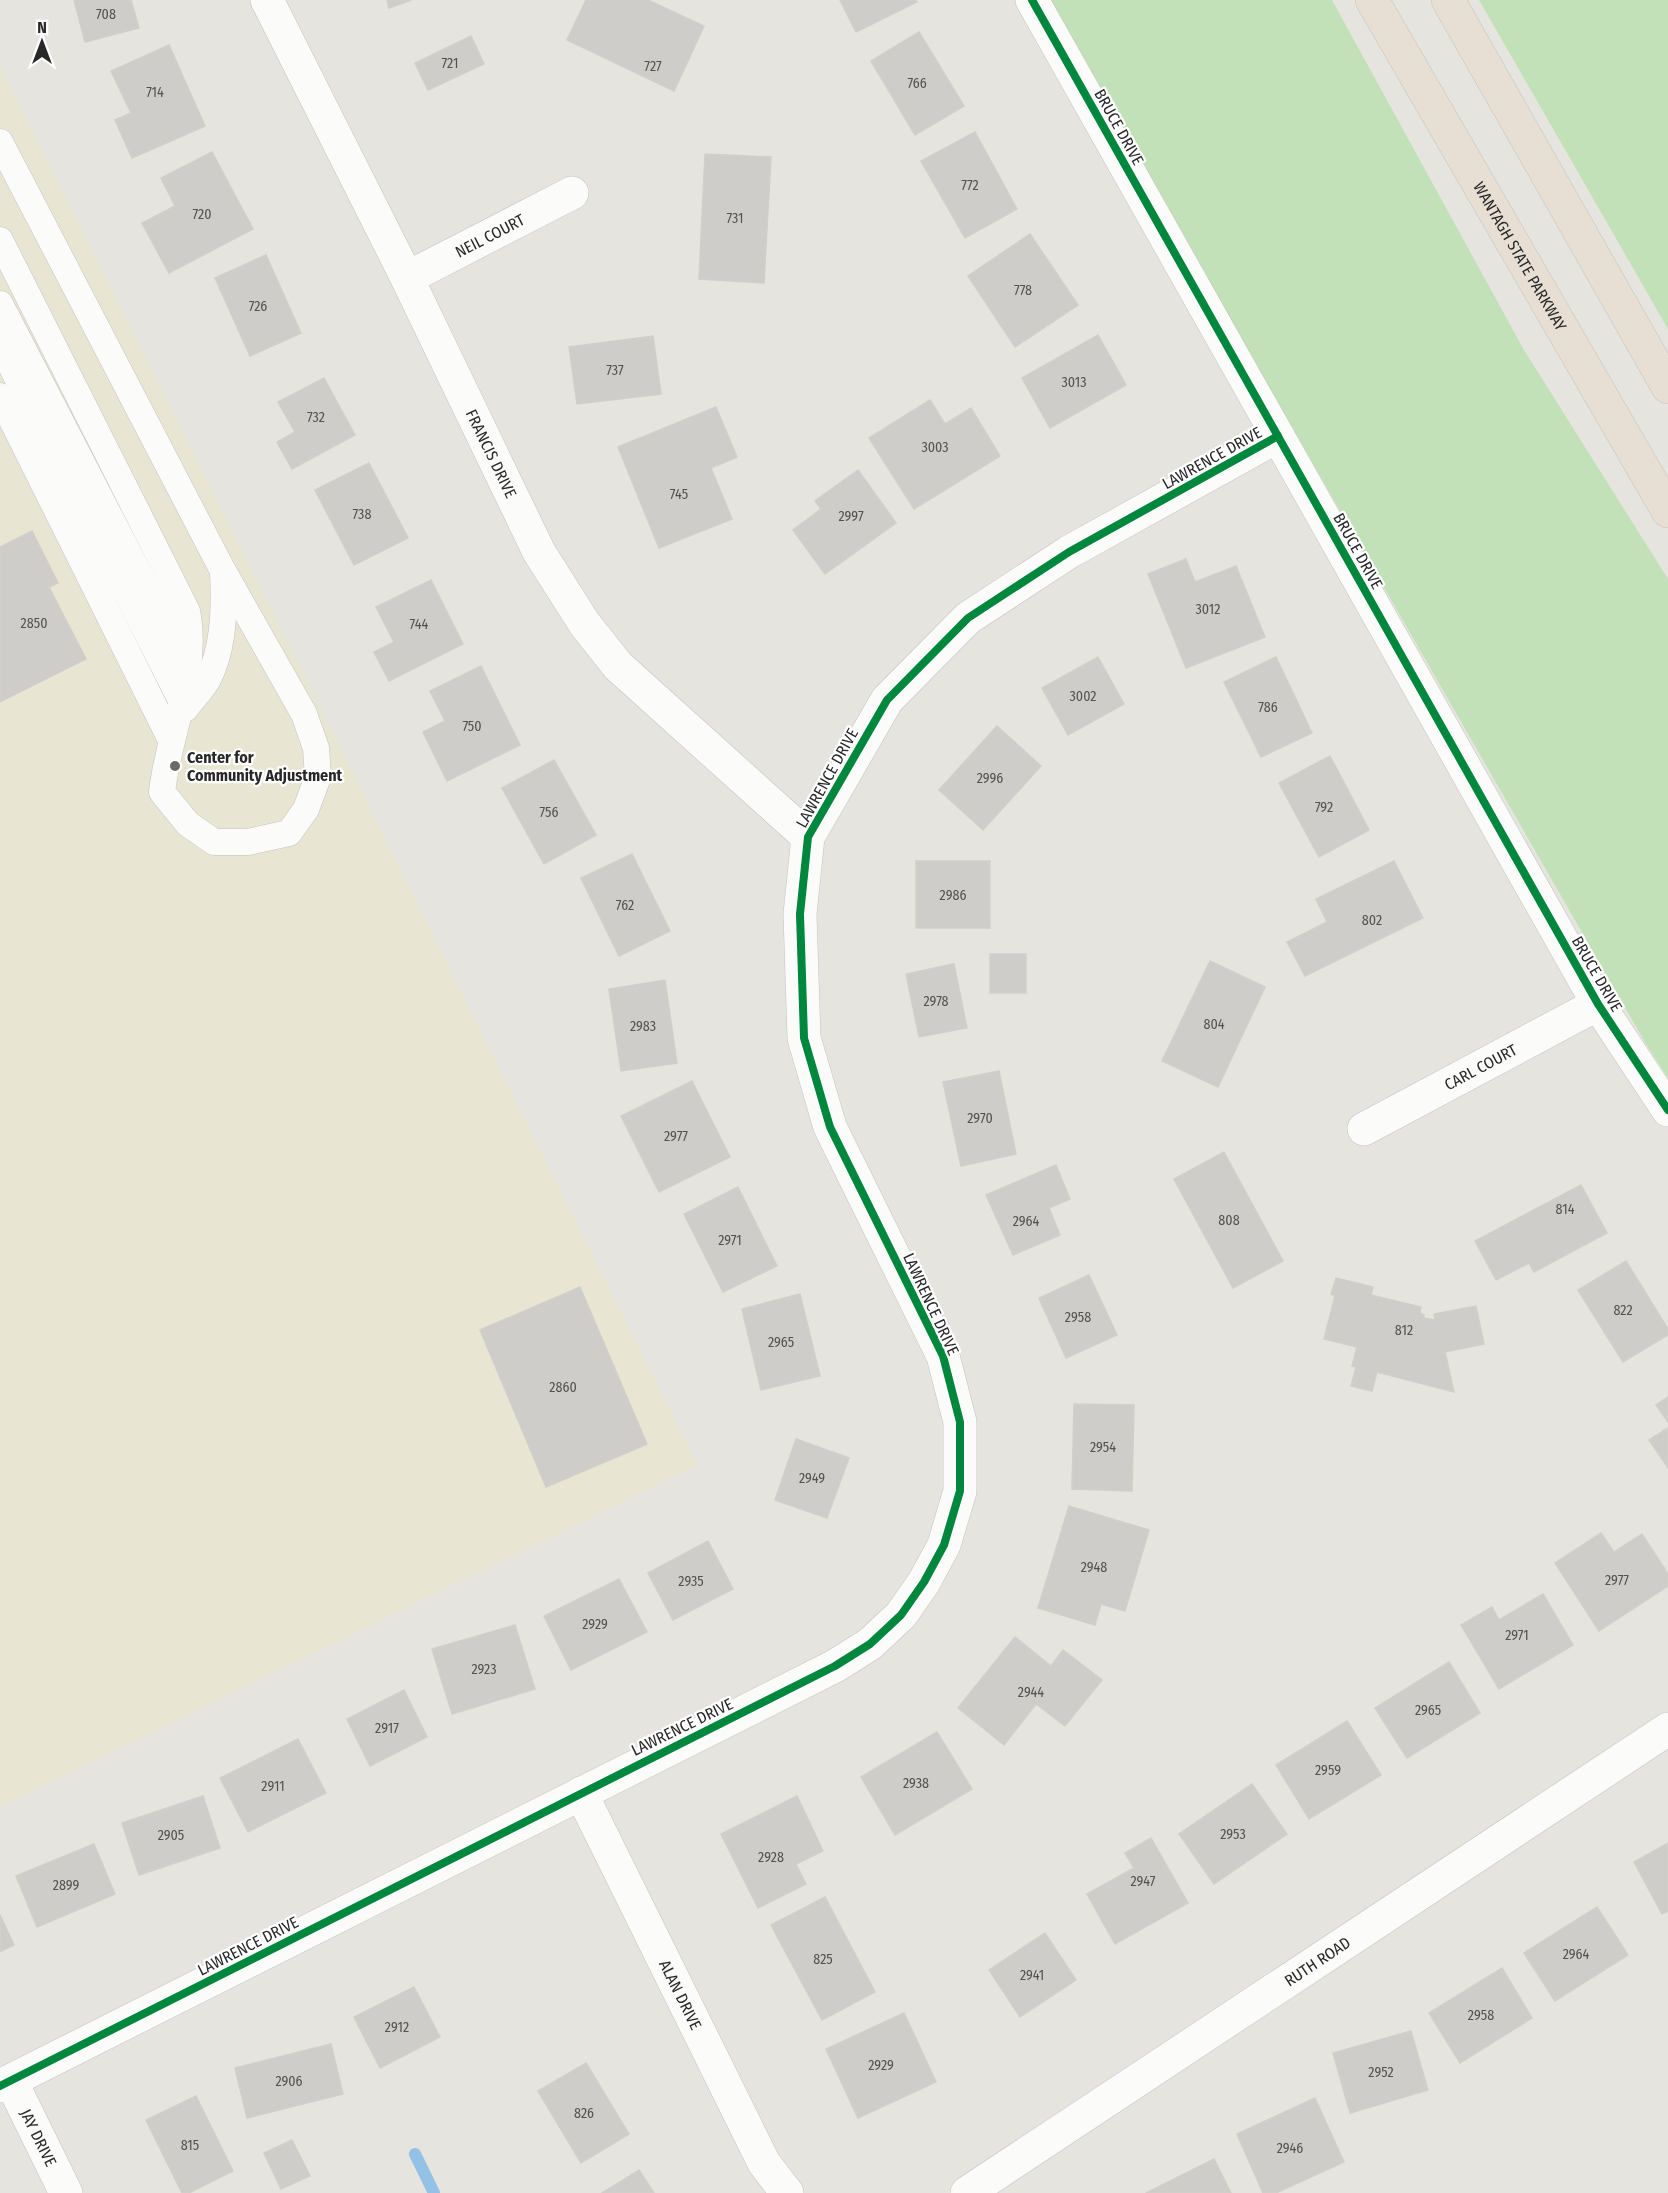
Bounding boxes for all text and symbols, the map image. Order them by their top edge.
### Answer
house number: 708 [96,6,116,23]
north arrow [12,12,72,72]
text: N [37,18,47,37]
house number: 721 [442,55,458,72]
house number: 727 [644,58,662,75]
house number: 766 [907,75,927,92]
house number: 714 [146,84,164,101]
street label: BRUCE DRIVE [1090,86,1148,168]
house number: 772 [961,177,979,194]
street label: WANTAGH STATE PARKWAY [1470,178,1571,334]
house number: 720 [193,206,211,223]
street label: NEIL COURT [452,209,528,261]
house number: 731 [726,210,744,227]
house number: 778 [1014,282,1032,299]
house number: 726 [249,298,267,315]
house number: 737 [606,362,624,379]
house number: 3013 [1061,374,1087,391]
street label: FRANCIS DRIVE [462,406,521,501]
house number: 732 [307,409,325,426]
street label: LAWRENCE DRIVE [1159,423,1265,493]
house number: 3003 [921,439,949,456]
house number: 745 [670,486,688,503]
house number: 738 [353,506,371,523]
house number: 2997 [838,508,864,525]
street label: BRUCE DRIVE [1329,510,1387,592]
house number: 3012 [1196,601,1220,618]
house number: 2850 [21,615,47,632]
house number: 744 [410,616,429,633]
house number: 3002 [1070,688,1096,705]
house number: 786 [1258,699,1278,716]
house number: 750 [462,718,482,735]
street label: LAWRENCE DRIVE [792,725,862,831]
place label: Center for Community Adjustment [187,748,343,785]
marker: Center for Community Adjustment [168,759,182,773]
house number: 2996 [977,770,1003,787]
house number: 792 [1315,799,1333,816]
house number: 756 [540,804,558,821]
house number: 2986 [940,887,966,904]
house number: 762 [616,897,634,914]
house number: 802 [1362,912,1382,929]
street label: BRUCE DRIVE [1568,933,1626,1015]
house number: 2978 [923,993,949,1010]
house number: 804 [1203,1016,1225,1033]
house number: 2983 [630,1018,656,1035]
street label: CARL COURT [1441,1039,1520,1094]
house number: 2970 [967,1110,993,1127]
house number: 2977 [664,1128,688,1145]
house number: 814 [1556,1201,1575,1218]
house number: 808 [1218,1212,1240,1229]
house number: 2964 [1013,1213,1040,1230]
house number: 2971 [718,1232,742,1249]
street label: LAWRENCE DRIVE [899,1250,963,1358]
house number: 822 [1613,1302,1633,1319]
house number: 2958 [1065,1309,1091,1326]
house number: 812 [1395,1322,1413,1339]
house number: 2965 [768,1334,794,1351]
house number: 2860 [549,1379,577,1396]
house number: 2954 [1090,1439,1116,1456]
house number: 2949 [799,1470,825,1487]
house number: 2948 [1081,1559,1107,1576]
house number: 2977 [1605,1572,1629,1589]
house number: 2935 [678,1573,704,1590]
house number: 2929 [582,1616,608,1633]
house number: 2971 [1505,1627,1529,1644]
house number: 2923 [471,1661,497,1678]
house number: 2944 [1018,1684,1044,1701]
street label: LAWRENCE DRIVE [628,1694,736,1760]
house number: 2965 [1415,1702,1441,1719]
house number: 2917 [375,1720,399,1737]
house number: 2959 [1315,1762,1341,1779]
house number: 2938 [903,1775,929,1792]
house number: 2911 [261,1778,285,1795]
house number: 2953 [1220,1826,1246,1843]
house number: 2905 [158,1827,184,1844]
house number: 2928 [758,1849,784,1866]
house number: 2947 [1131,1873,1156,1890]
house number: 2899 [53,1877,79,1894]
street label: LAWRENCE DRIVE [194,1912,302,1980]
street label: RUTH ROAD [1281,1933,1354,1990]
house number: 2964 [1563,1946,1590,1963]
house number: 825 [813,1951,833,1968]
street label: ALAN DRIVE [656,1957,706,2033]
house number: 2941 [1020,1967,1044,1984]
house number: 2958 [1468,2007,1494,2024]
house number: 2912 [385,2019,409,2036]
house number: 2929 [868,2057,894,2074]
house number: 2952 [1368,2064,1394,2081]
house number: 2906 [275,2073,303,2090]
house number: 826 [574,2105,594,2122]
street label: JAY DRIVE [17,2106,61,2169]
house number: 815 [181,2137,199,2154]
house number: 2946 [1277,2140,1303,2157]

